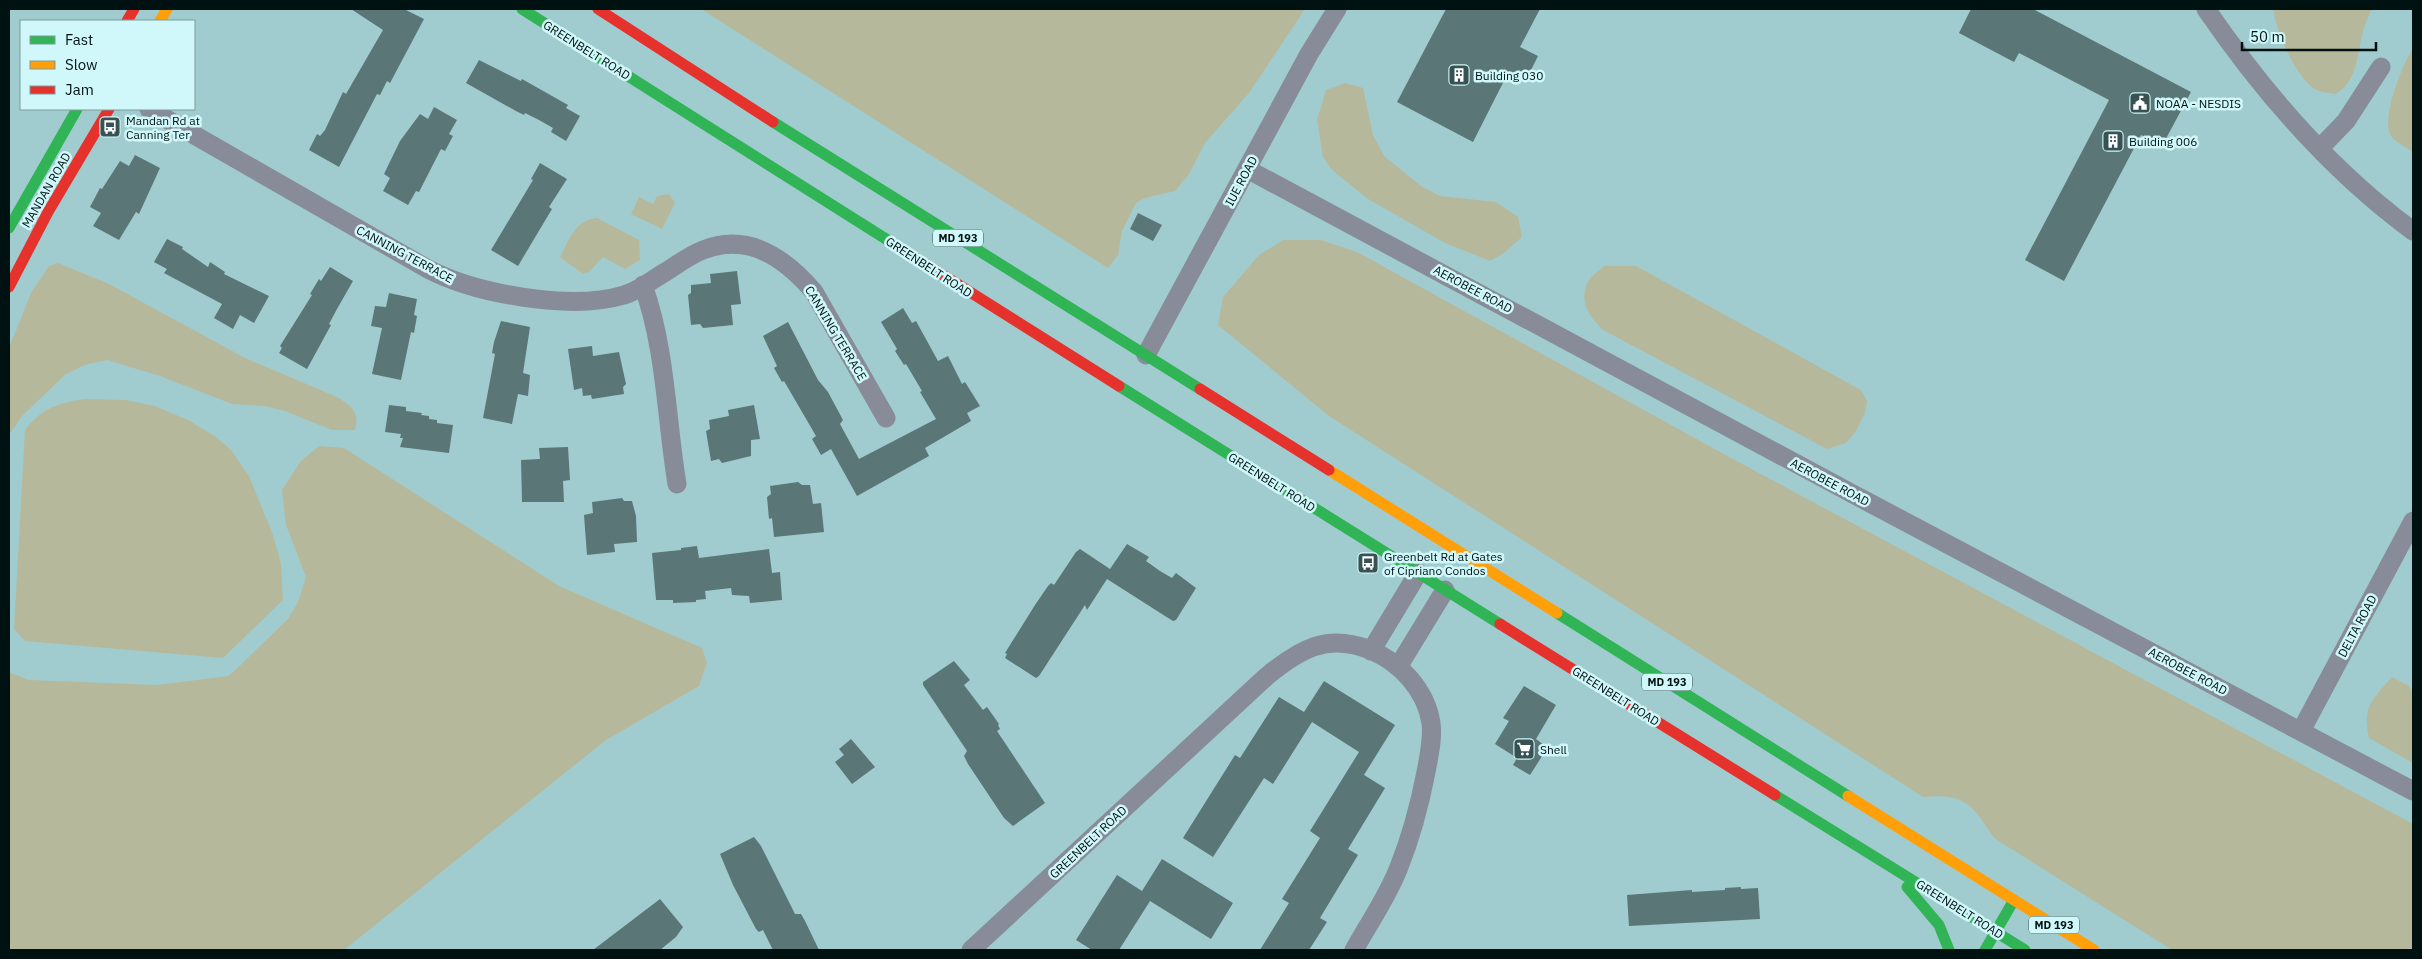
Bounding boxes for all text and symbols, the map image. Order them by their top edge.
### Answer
street label: GREENBELT ROAD [541,17,633,83]
legend [20,20,195,110]
scale bar [2242,20,2376,52]
text: 50 m [2250,27,2285,46]
text: Fast [65,30,93,49]
text: Slow [65,55,98,74]
building icon: Building 030 [1447,63,1471,87]
place label: Building 030 [1475,68,1543,83]
text: Jam [65,80,94,99]
public building icon: NOAA - NESDIS [2128,91,2152,115]
place label: NOAA - NESDIS [2156,96,2241,111]
place label: Mandan Rd at Canning Ter [126,113,200,142]
bus stop icon: Mandan Rd at Canning Ter [98,115,122,139]
building icon: Building 006 [2101,129,2125,153]
place label: Building 006 [2129,134,2197,149]
street label: MANDAN ROAD [18,150,74,230]
street label: IUE ROAD [1222,153,1260,209]
street label: CANNING TERRACE [354,222,456,286]
road number: MD 193 [933,230,983,247]
street label: GREENBELT ROAD [883,234,975,300]
street label: AEROBEE ROAD [1431,262,1515,316]
street label: CANNING TERRACE [802,283,870,383]
street label: GREENBELT ROAD [1226,449,1318,515]
street label: AEROBEE ROAD [1788,455,1872,509]
place label: Greenbelt Rd at Gates of Cipriano Condos [1384,549,1503,578]
bus stop icon: Greenbelt Rd at Gates of Cipriano Condos [1356,551,1380,575]
street label: DELTA ROAD [2334,592,2380,660]
street label: AEROBEE ROAD [2146,644,2230,698]
street label: GREENBELT ROAD [1570,663,1662,729]
road number: MD 193 [1642,674,1692,690]
supermarket icon: Shell [1512,737,1536,761]
place label: Shell [1540,742,1567,757]
street label: GREENBELT ROAD [1046,802,1130,882]
street label: GREENBELT ROAD [1914,876,2006,942]
road number: MD 193 [2029,916,2079,934]

